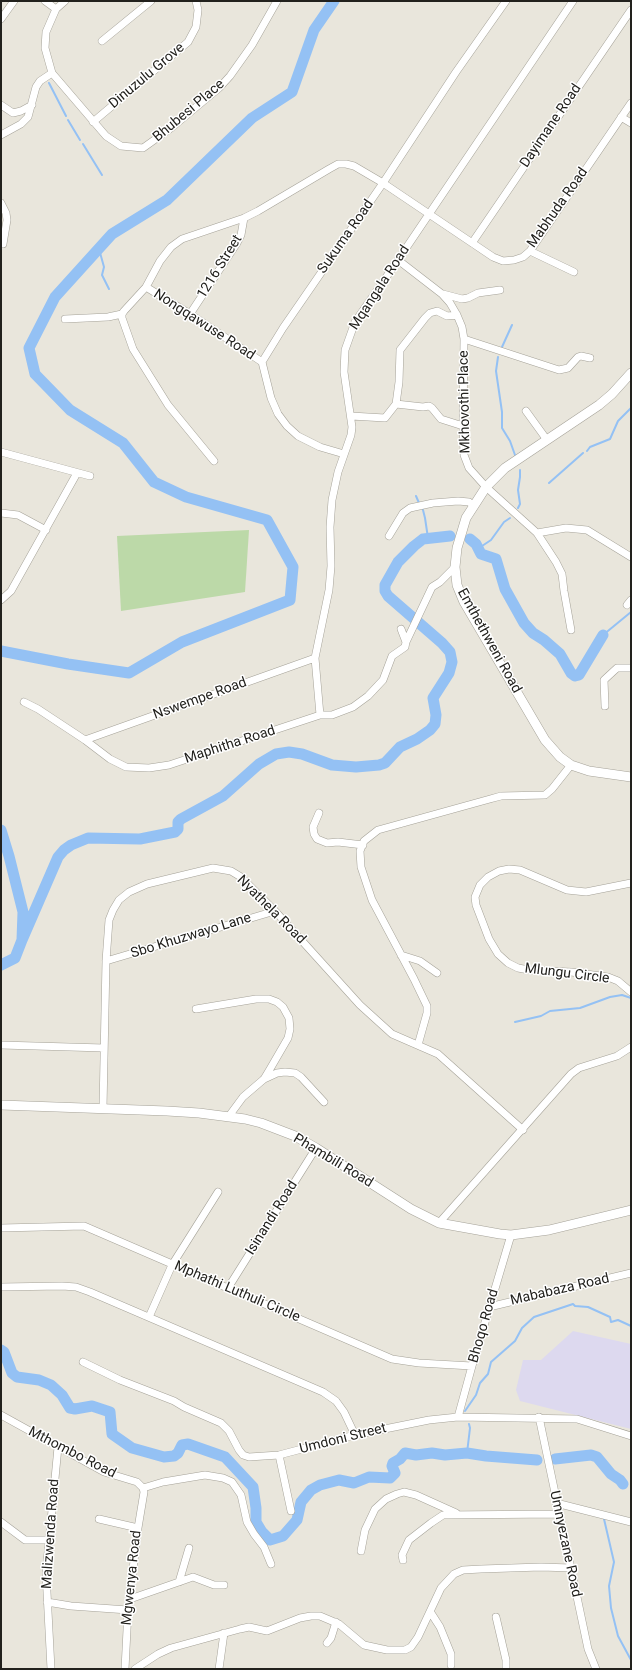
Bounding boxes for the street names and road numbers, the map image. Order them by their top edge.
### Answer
street label: Dinuzulu Grove [106,40,188,112]
street label: Bhubesi Place [150,76,228,146]
street label: Dayimane Road [517,81,585,171]
street label: Mabhuda Road [524,165,592,251]
street label: Sukuma Road [314,197,378,277]
street label: 1216 Street [194,232,246,302]
street label: Mqangala Road [346,242,414,334]
street label: Nongqawuse Road [150,286,258,364]
street label: Mkhovothi Place [456,350,474,454]
street label: Emthethweni Road [453,586,525,696]
street label: Nswempe Road [151,674,249,724]
street label: Maphitha Road [183,722,277,768]
street label: Nyathela Road [233,872,309,948]
street label: Sbo Khuzwayo Lane [129,910,253,962]
street label: Mlungu Circle [524,960,610,988]
street label: Phambili Road [290,1131,376,1191]
street label: Isinandi Road [243,1178,301,1258]
street label: Mphathi Luthuli Circle [172,1258,302,1326]
street label: Mababaza Road [509,1270,611,1310]
street label: Bhoqo Road [465,1287,503,1365]
street label: Umdoni Street [298,1420,388,1458]
street label: Mthombo Road [25,1424,119,1482]
street label: Malizwenda Road [39,1478,63,1590]
street label: Umnyezane Road [546,1489,584,1599]
street label: Mgwenya Road [119,1530,145,1626]

